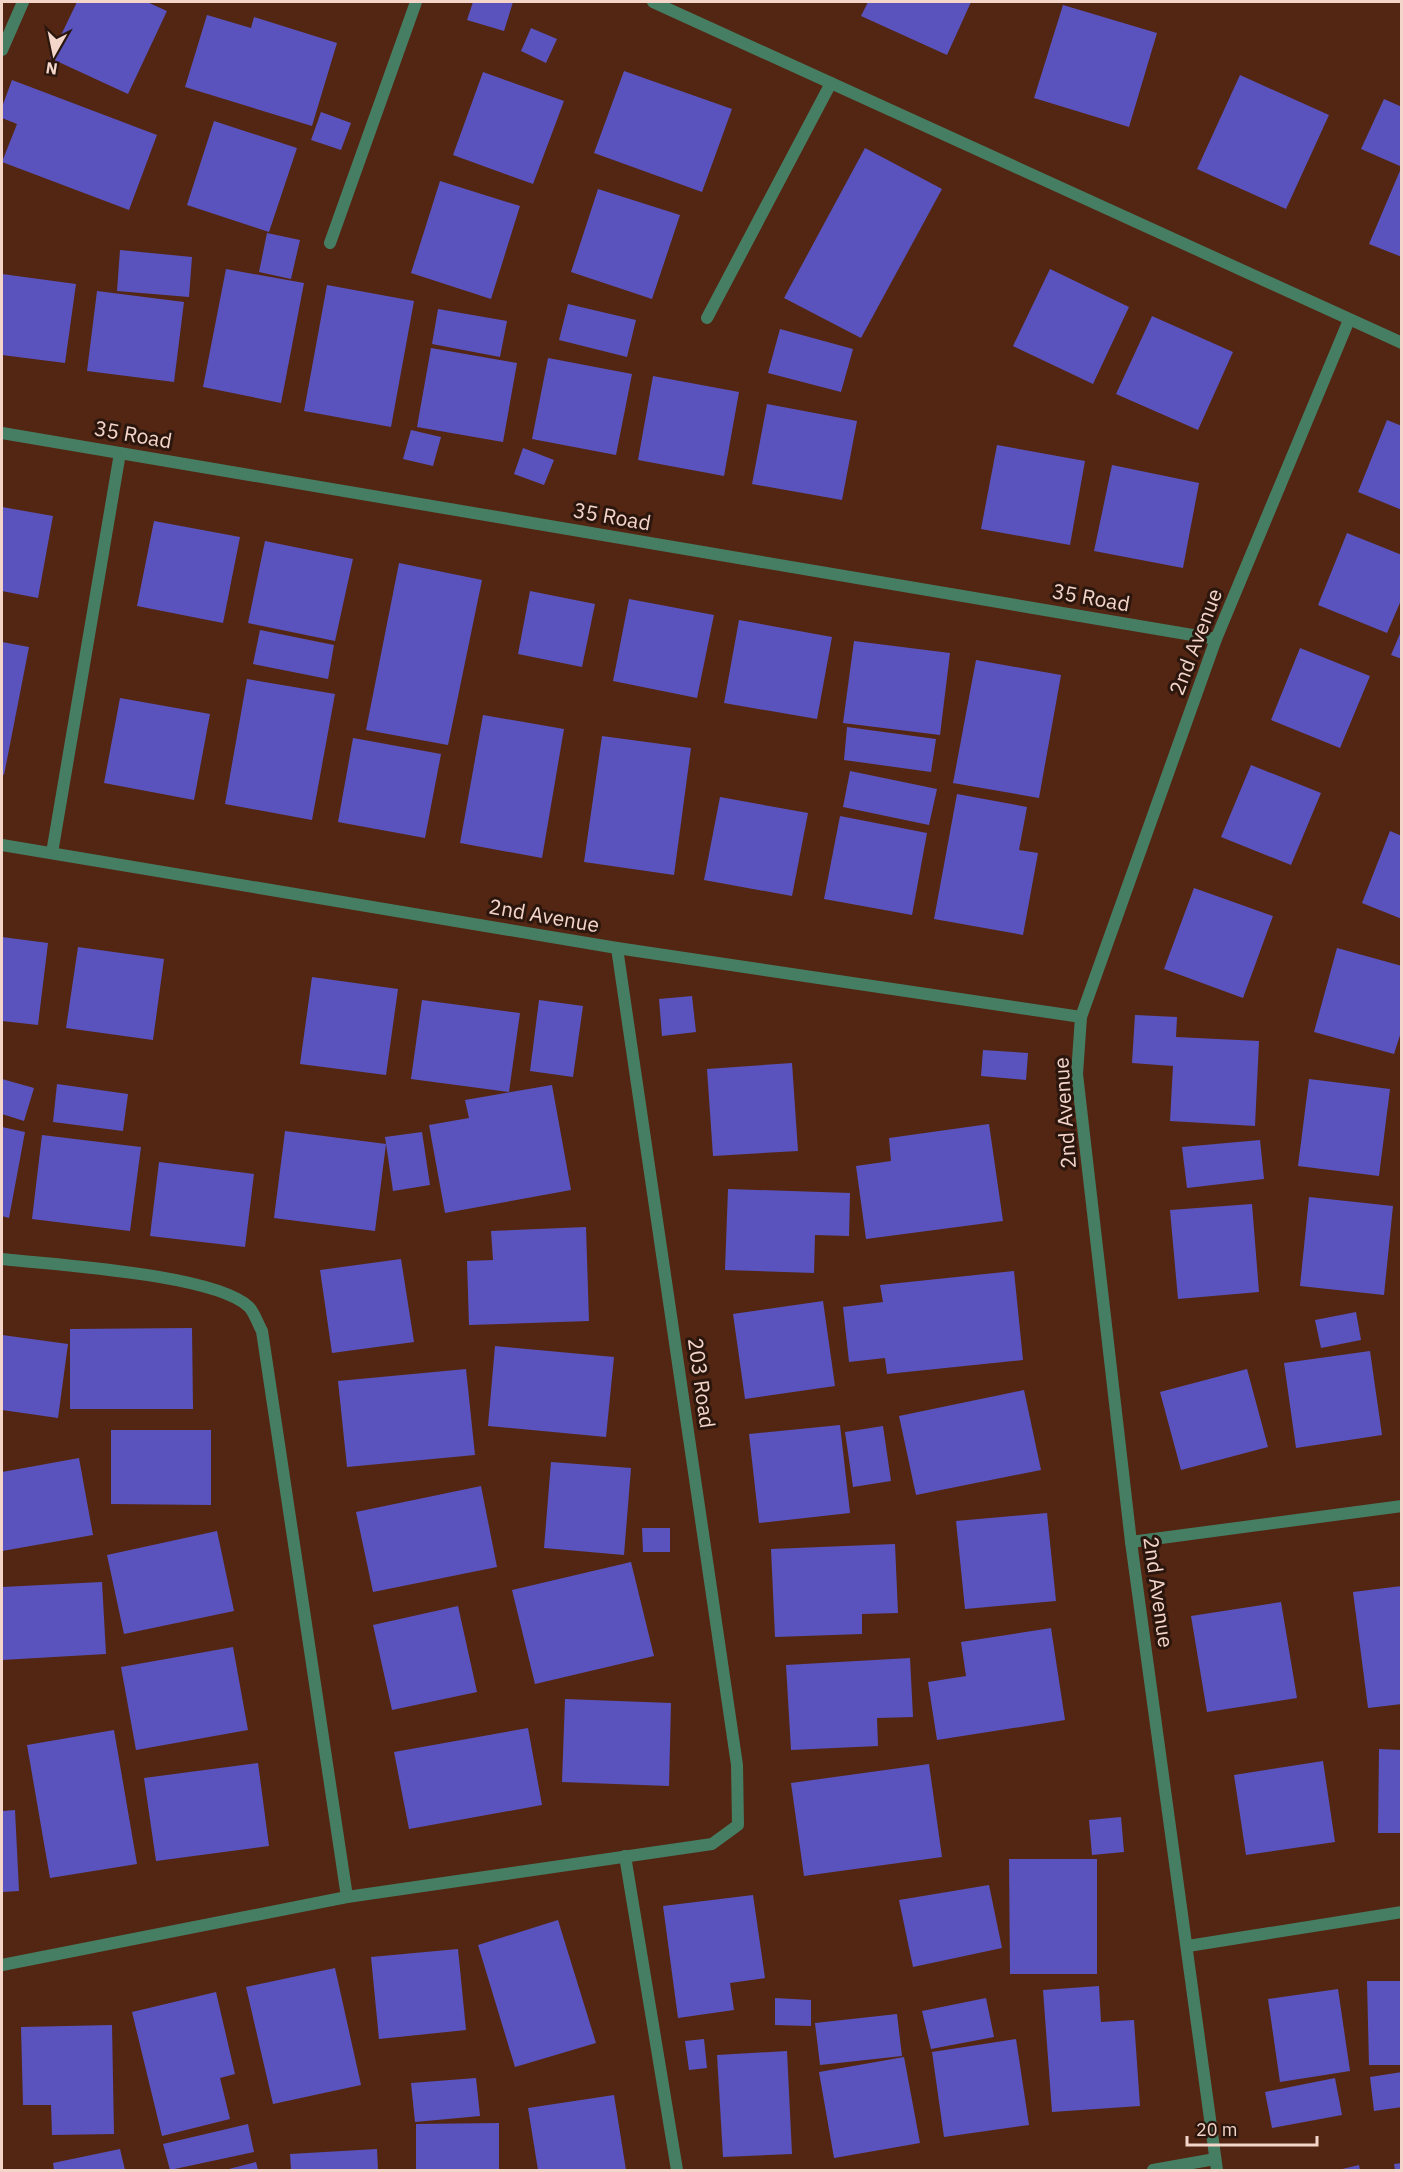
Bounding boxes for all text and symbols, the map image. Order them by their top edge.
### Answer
north arrow [24,24,84,84]
text: N [44,58,59,80]
street label: 35 Road [92,413,174,455]
street label: 35 Road [571,495,653,537]
street label: 35 Road [1050,576,1132,618]
street label: 2nd Avenue [1162,584,1228,699]
street label: 2nd Avenue [487,892,602,939]
street label: 2nd Avenue [1046,1056,1082,1170]
street label: 203 Road [682,1336,722,1430]
street label: 2nd Avenue [1137,1535,1181,1649]
scale bar [1187,2109,1318,2147]
text: 20 m [1196,2118,1238,2141]

